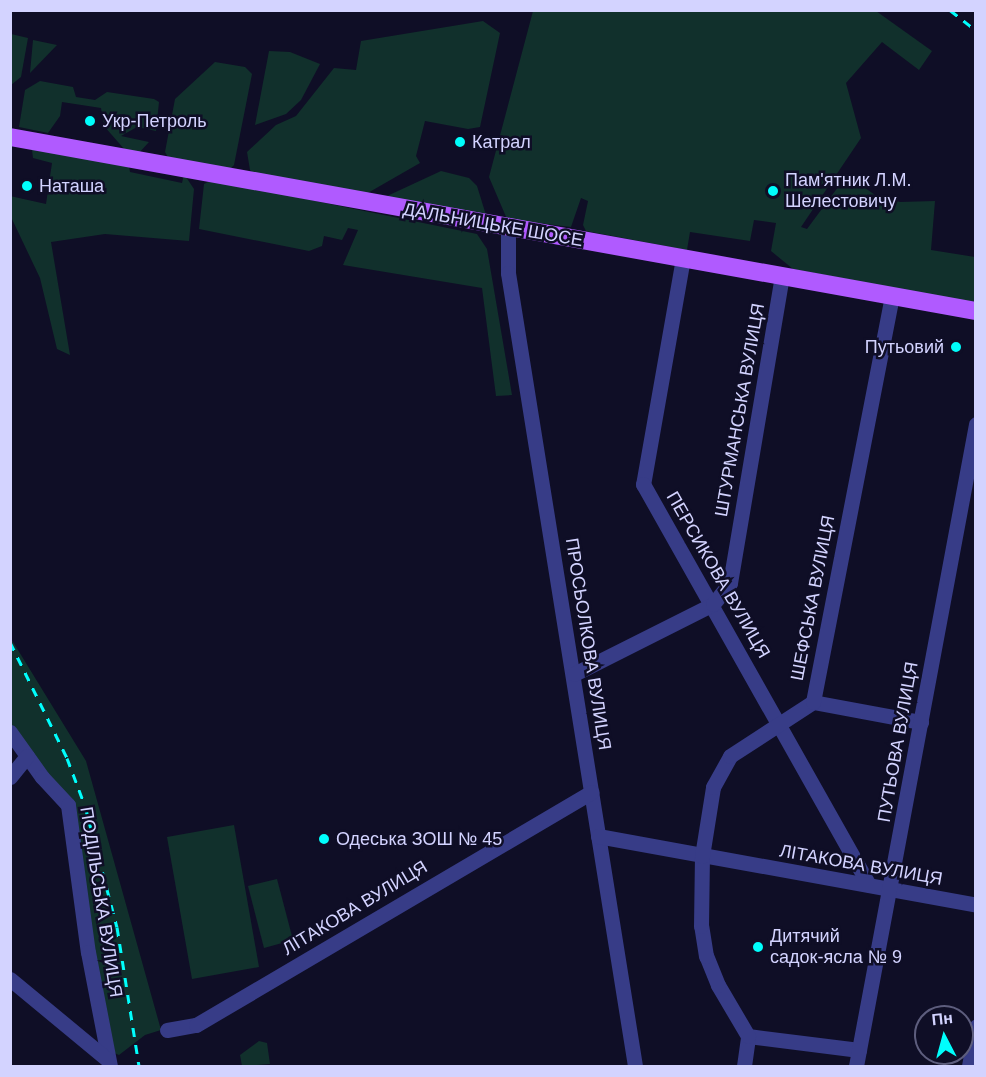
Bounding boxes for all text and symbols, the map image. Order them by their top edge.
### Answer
place label: Укр-Петроль [102,110,207,132]
marker: Укр-Петроль [83,114,97,128]
place label: Катрал [472,131,531,153]
marker: Катрал [453,135,467,149]
place label: Пам'ятник Л.М. Шелестовичу [785,170,911,213]
place label: Наташа [39,175,104,197]
marker: Наташа [20,179,34,193]
marker: Пам'ятник Л.М. Шелестовичу [766,184,780,198]
street label: ДАЛЬНИЦЬКЕ ШОСЕ [401,199,585,251]
street label: ШТУРМАНСЬКА ВУЛИЦЯ [711,302,769,518]
place label: Путьовий [865,336,944,358]
marker: Путьовий [949,340,963,354]
street label: ПЕРСИКОВА ВУЛИЦЯ [661,488,775,662]
street label: ШЕФСЬКА ВУЛИЦЯ [786,514,840,682]
street label: ПРОСЬОЛКОВА ВУЛИЦЯ [561,536,615,752]
street label: ПУТЬОВА ВУЛИЦЯ [873,660,923,824]
street label: ПОДІЛЬСЬКА ВУЛИЦЯ [75,805,127,999]
place label: Одеська ЗОШ № 45 [336,828,502,850]
marker: Одеська ЗОШ № 45 [317,832,331,846]
street label: ЛІТАКОВА ВУЛИЦЯ [778,840,944,890]
street label: ЛІТАКОВА ВУЛИЦЯ [279,856,431,960]
place label: Дитячий садок-ясла № 9 [770,926,902,968]
marker: Дитячий садок-ясла № 9 [751,940,765,954]
north arrow [914,1005,974,1065]
text: Пн [931,1009,954,1028]

